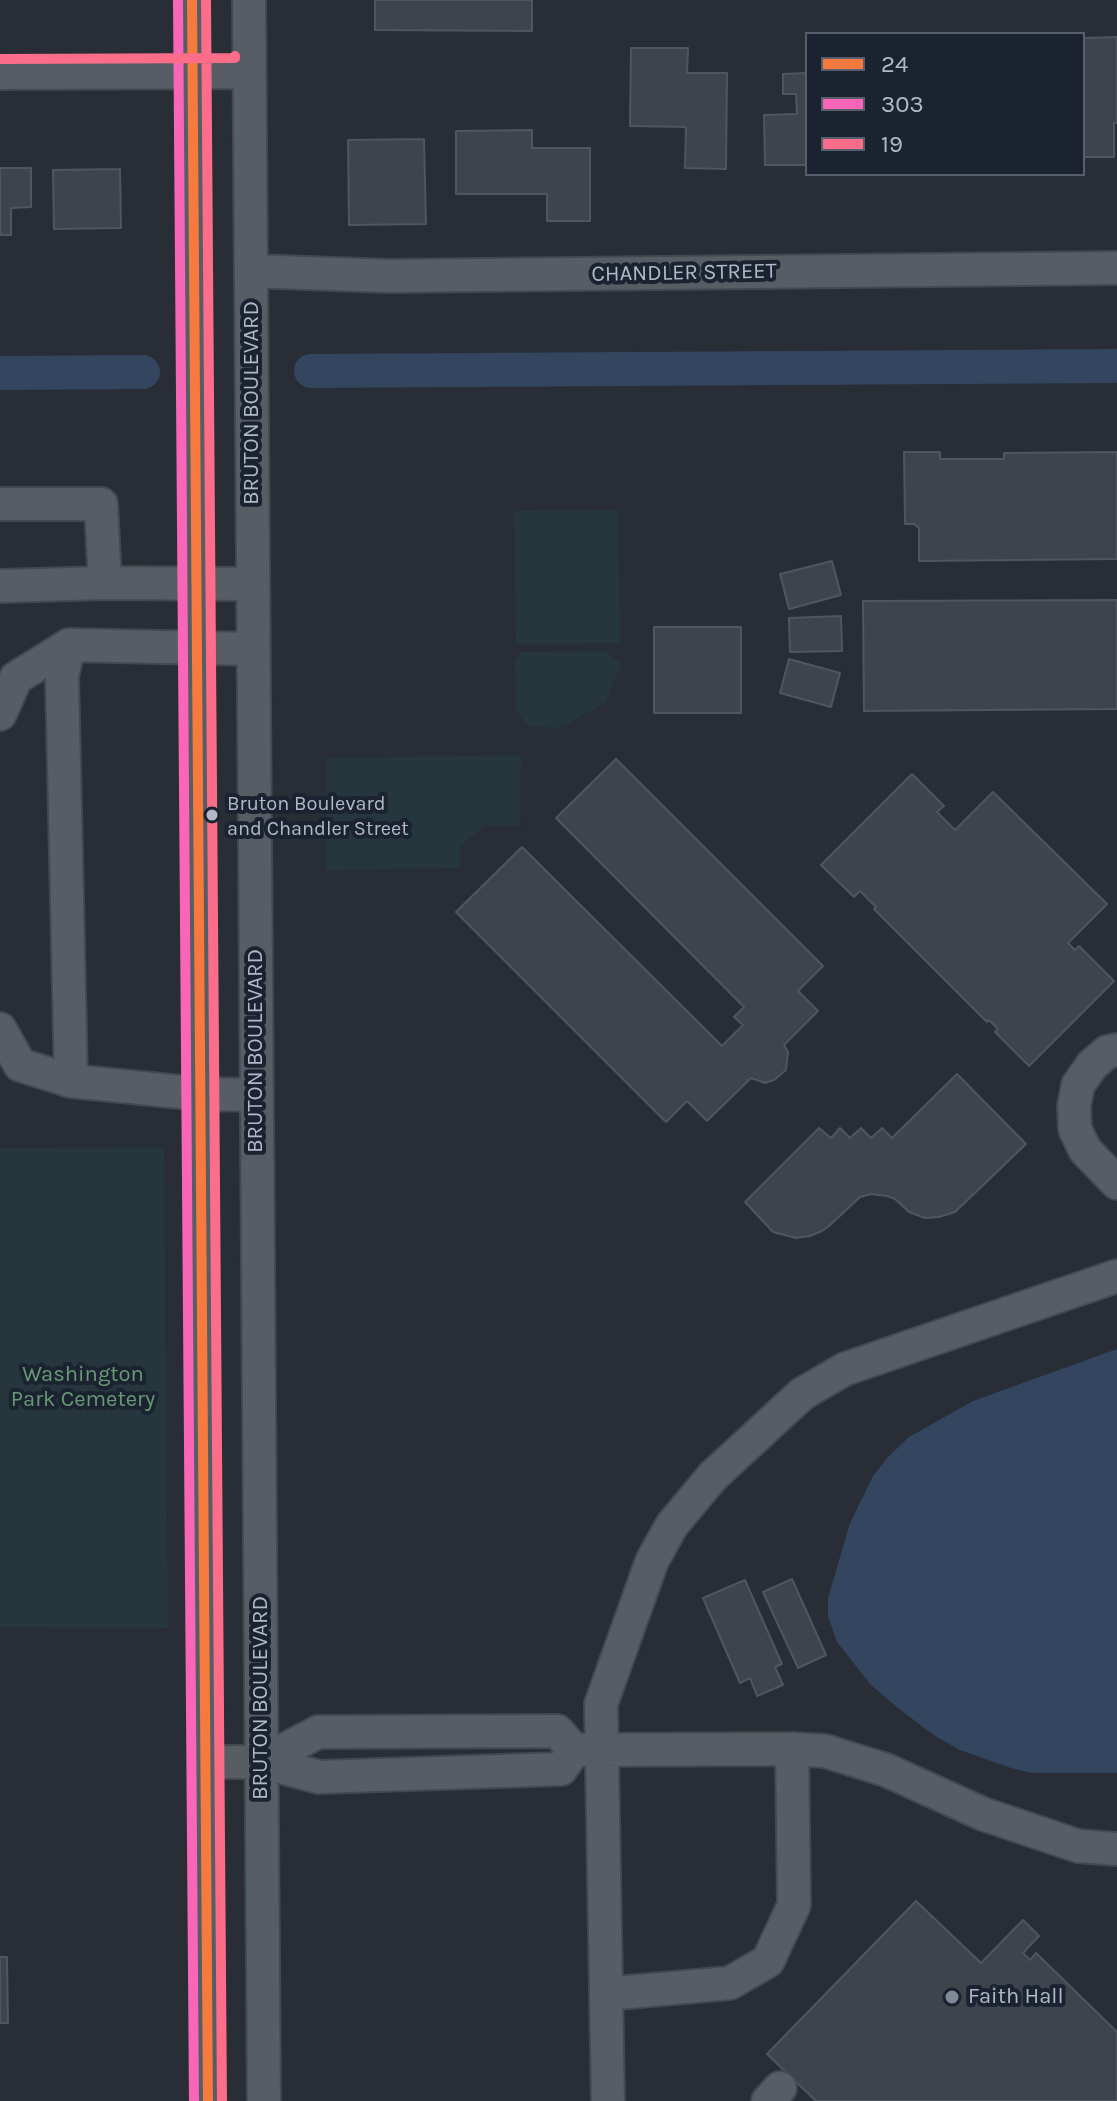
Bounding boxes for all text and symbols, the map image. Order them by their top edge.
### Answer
legend [805,32,1085,176]
text: 24 [881,50,908,78]
text: 303 [881,90,924,118]
text: 19 [881,130,903,158]
street label: CHANDLER STREET [591,258,777,288]
street label: BRUTON BOULEVARD [239,301,265,505]
place label: Bruton Boulevard and Chandler Street [227,792,409,839]
marker: Bruton Boulevard and Chandler Street [204,807,220,823]
street label: BRUTON BOULEVARD [243,949,269,1153]
park label: Washington Park Cemetery [11,1362,155,1414]
street label: BRUTON BOULEVARD [248,1596,274,1800]
place label: Faith Hall [968,1984,1064,2010]
marker: Faith Hall [943,1988,961,2006]

